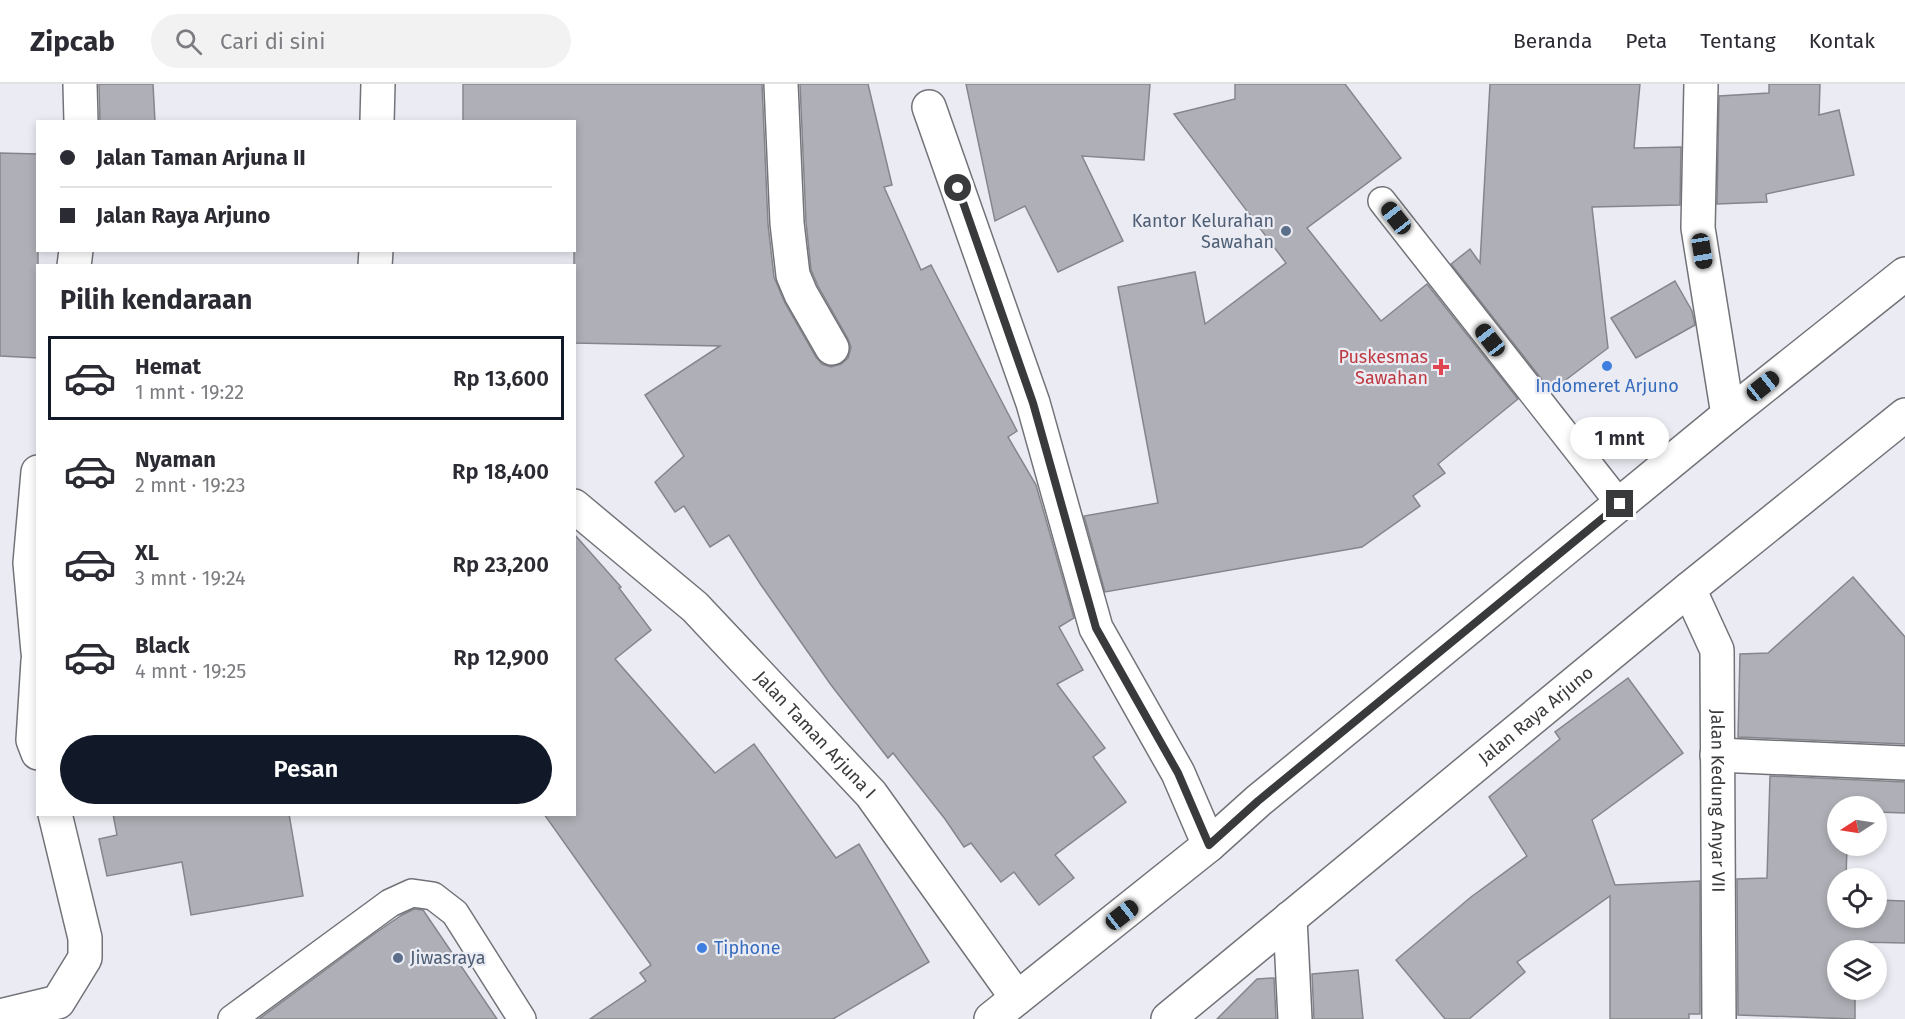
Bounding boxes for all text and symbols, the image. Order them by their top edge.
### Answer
search box [151,14,571,68]
text: Zipcab [30,25,115,58]
icon: search [172,25,205,58]
text: Cari di sini [220,28,325,55]
text: Beranda [1513,28,1592,54]
text: Peta [1625,28,1667,54]
text: Tentang [1700,28,1776,54]
text: Kontak [1809,28,1875,54]
text: Jalan Taman Arjuna II [96,144,306,171]
route start [944,174,971,201]
car [1378,198,1414,238]
text: Jalan Raya Arjuno [96,202,270,229]
place label: Kantor Kelurahan Sawahan [1132,210,1274,253]
marker: Kantor Kelurahan Sawahan [1279,224,1293,238]
car [1690,232,1714,270]
text: Pilih kendaraan [60,284,252,316]
car [1472,320,1508,360]
place label: Puskesmas Sawahan [1338,346,1428,389]
icon: car [63,351,117,405]
text: Hemat [135,353,201,380]
marker: Puskesmas Sawahan [1432,358,1450,376]
marker: Indomeret Arjuno [1600,359,1614,373]
text: Rp 13,600 [453,365,549,392]
car [1743,368,1783,404]
place label: Indomeret Arjuno [1535,375,1679,397]
text: 1 mnt · 19:22 [135,380,244,404]
callout: 1 mnt [1570,417,1670,459]
text: 1 mnt [1594,426,1645,450]
icon: car [63,444,117,498]
text: Nyaman [135,446,216,473]
text: Rp 18,400 [452,458,549,485]
text: 2 mnt · 19:23 [135,473,245,497]
route end [1606,490,1633,517]
icon: car [63,537,117,591]
text: XL [135,539,159,566]
text: Rp 23,200 [453,551,549,578]
text: 3 mnt · 19:24 [135,566,246,590]
icon: car [63,630,117,684]
text: Black [135,632,190,659]
text: Rp 12,900 [453,644,549,671]
text: 4 mnt · 19:25 [135,659,246,683]
street label: Jalan Raya Arjuno [1474,662,1598,769]
street label: Jalan Taman Arjuna I [750,666,881,803]
street label: Jalan Kedung Anyar VII [1706,709,1729,892]
button: Pesan [60,735,552,804]
north arrow [1827,796,1887,856]
map controls [1827,796,1887,1000]
button: locate [1827,868,1887,928]
car [1102,897,1142,933]
place label: Tiphone [714,937,781,959]
button: layers [1827,940,1887,1000]
marker: Tiphone [695,941,709,955]
place label: Jiwasraya [410,947,485,969]
marker: Jiwasraya [391,951,405,965]

